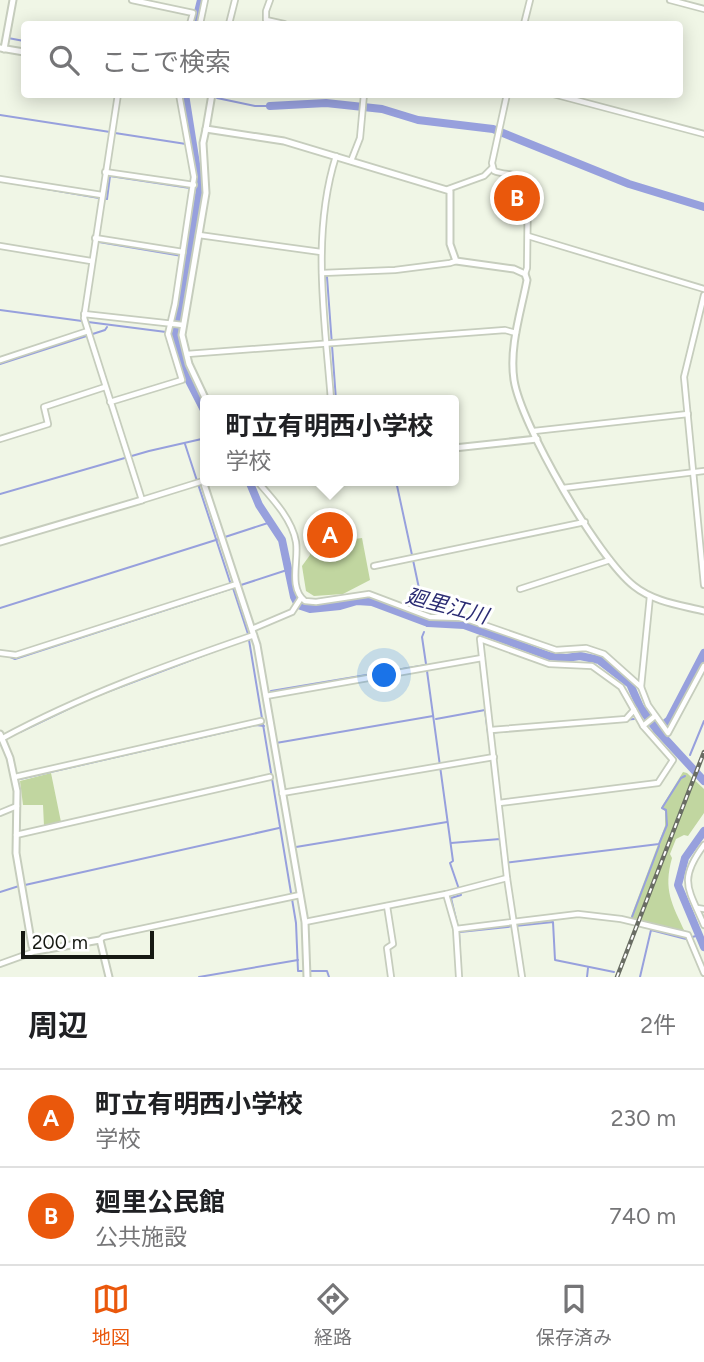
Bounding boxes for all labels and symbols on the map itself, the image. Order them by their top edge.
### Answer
pin: B [494,172,540,224]
pin: A [307,509,353,561]
water label: 廻里江川 [403,583,493,629]
your location [367,658,401,692]
scale bar [21,928,154,960]

